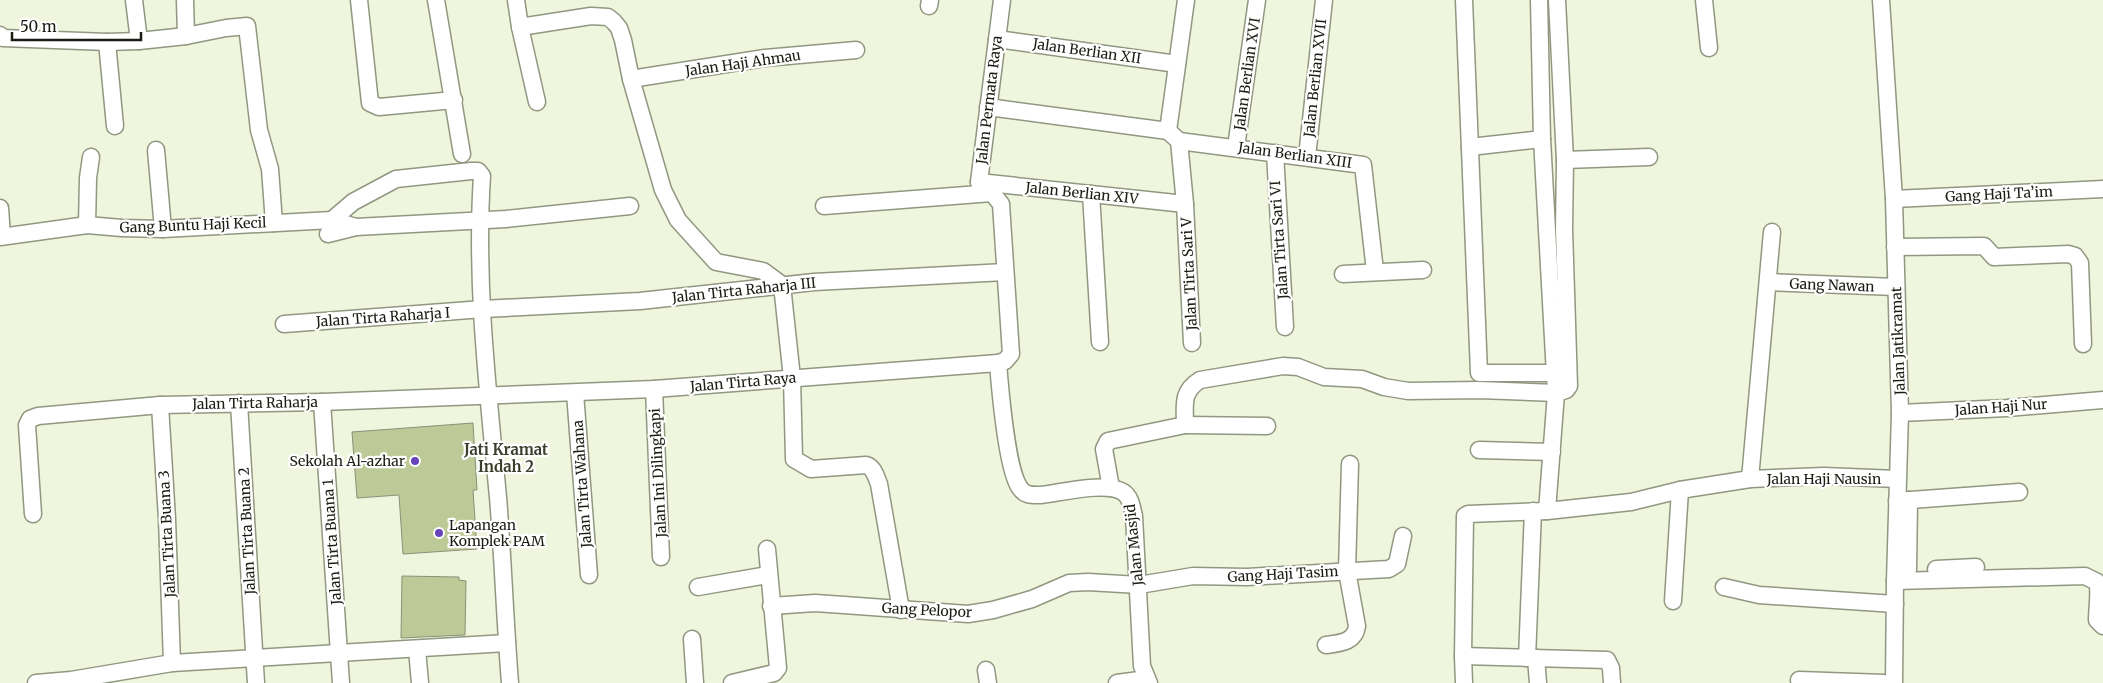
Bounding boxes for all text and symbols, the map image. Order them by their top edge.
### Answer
scale bar [12,10,141,42]
street label: Jalan Berlian XVI [1230,16,1264,133]
text: 50 m [20,17,57,36]
street label: Jalan Berlian XVII [1300,18,1330,139]
street label: Jalan Permata Raya [972,34,1006,166]
street label: Jalan Berlian XII [1031,34,1142,68]
street label: Jalan Haji Ahmau [683,46,802,80]
street label: Jalan Berlian XIII [1236,138,1353,172]
street label: Jalan Berlian XIV [1024,178,1140,208]
street label: Jalan Tirta Sari VI [1266,180,1292,301]
street label: Gang Haji Ta’im [1945,182,2053,206]
street label: Gang Buntu Haji Kecil [119,213,267,237]
street label: Jalan Tirta Sari V [1177,216,1201,332]
street label: Jalan Tirta Raharja III [670,273,817,307]
street label: Gang Nawan [1789,275,1875,295]
street label: Jalan Jatikramat [1887,286,1909,396]
street label: Jalan Tirta Raharja I [314,303,451,331]
street label: Jalan Tirta Raya [688,368,797,396]
street label: Jalan Tirta Raharja [191,393,319,413]
street label: Jalan Haji Nur [1953,395,2048,419]
street label: Jalan Ini Dilingkapi [646,407,670,539]
street label: Jalan Tirta Wahana [569,419,596,550]
district label: Jati Kramat Indah 2 [463,440,548,476]
place label: Sekolah Al-azhar [290,452,405,470]
marker: Sekolah Al-azhar [409,455,421,467]
street label: Jalan Tirta Buana 2 [235,467,259,596]
street label: Jalan Tirta Buana 3 [155,470,179,599]
street label: Jalan Haji Nausin [1766,470,1881,488]
street label: Jalan Tirta Buana 1 [319,479,345,606]
street label: Jalan Masjid [1121,503,1147,588]
place label: Lapangan Komplek PAM [449,516,545,550]
marker: Lapangan Komplek PAM [433,527,445,539]
street label: Gang Haji Tasim [1227,562,1339,586]
street label: Gang Pelopor [881,599,973,621]

